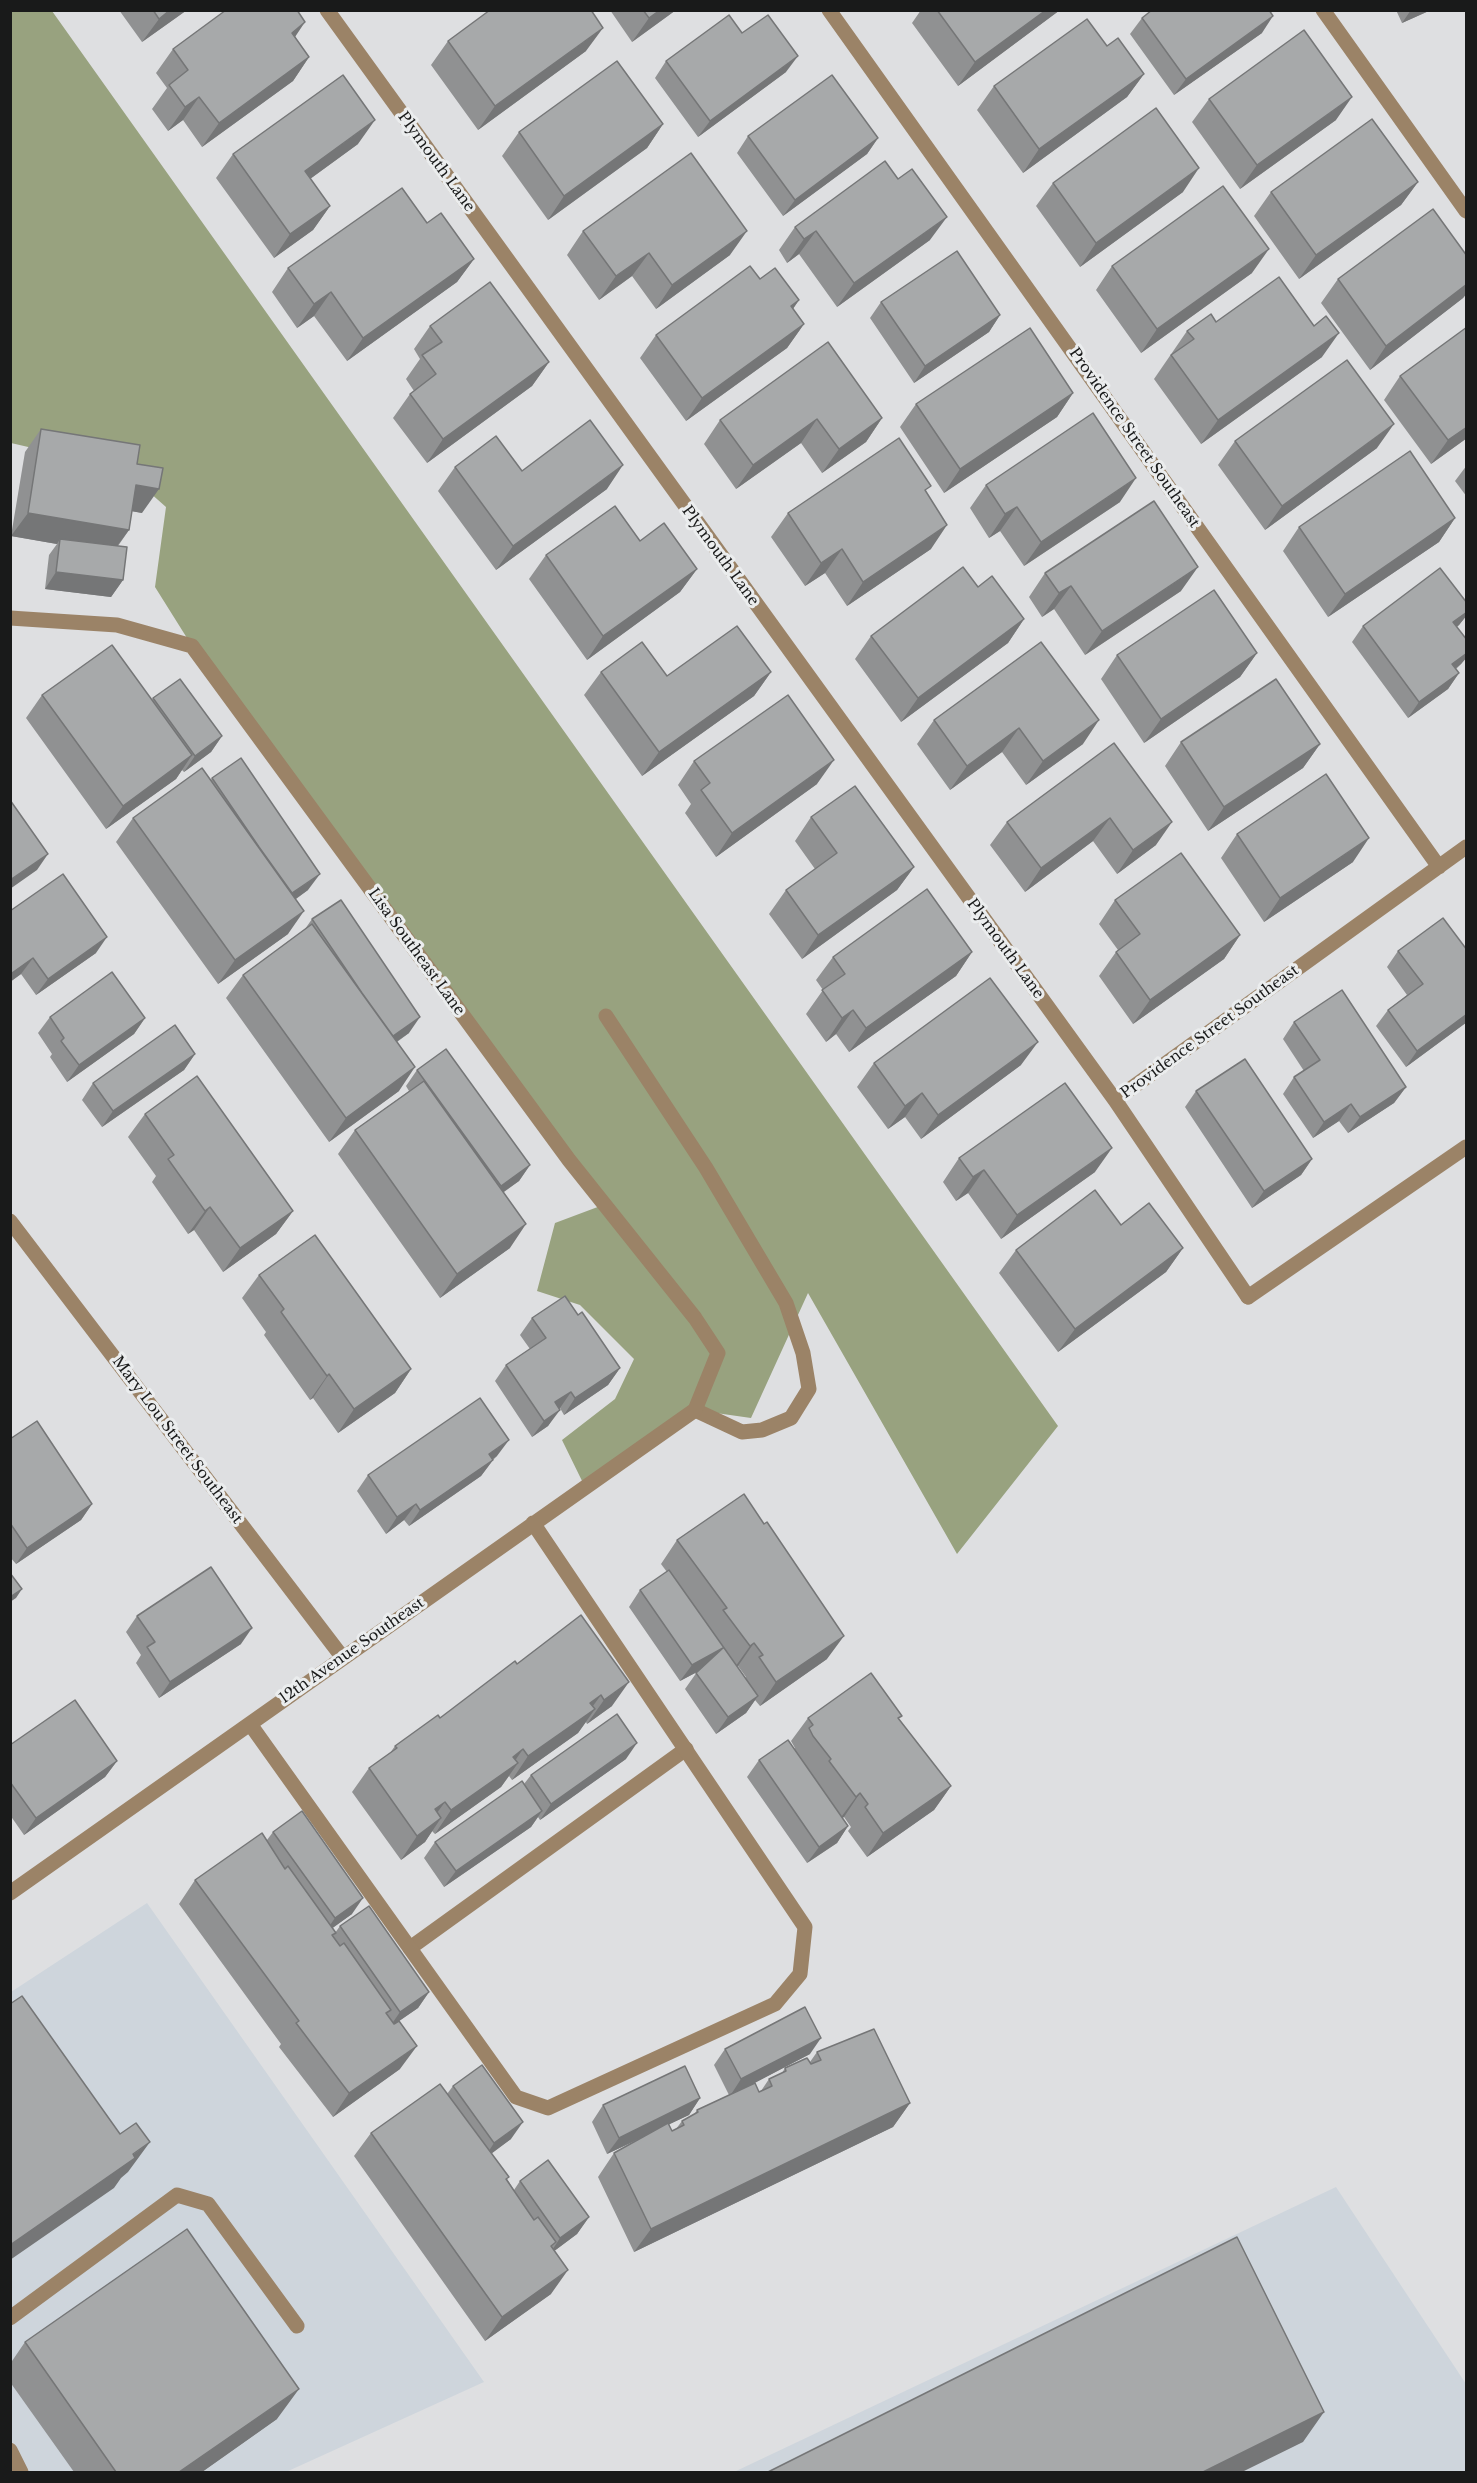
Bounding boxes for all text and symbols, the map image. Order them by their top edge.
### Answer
street label: Plymouth Lane [394,109,478,215]
street label: Providence Street Southeast [1065,345,1203,531]
street label: Plymouth Lane [678,503,762,609]
street label: Lisa Southeast Lane [364,885,468,1019]
street label: Plymouth Lane [963,896,1047,1002]
street label: Providence Street Southeast [1118,961,1302,1103]
street label: Mary Lou Street Southeast [108,1353,246,1527]
street label: 12th Avenue Southeast [276,1594,428,1708]

